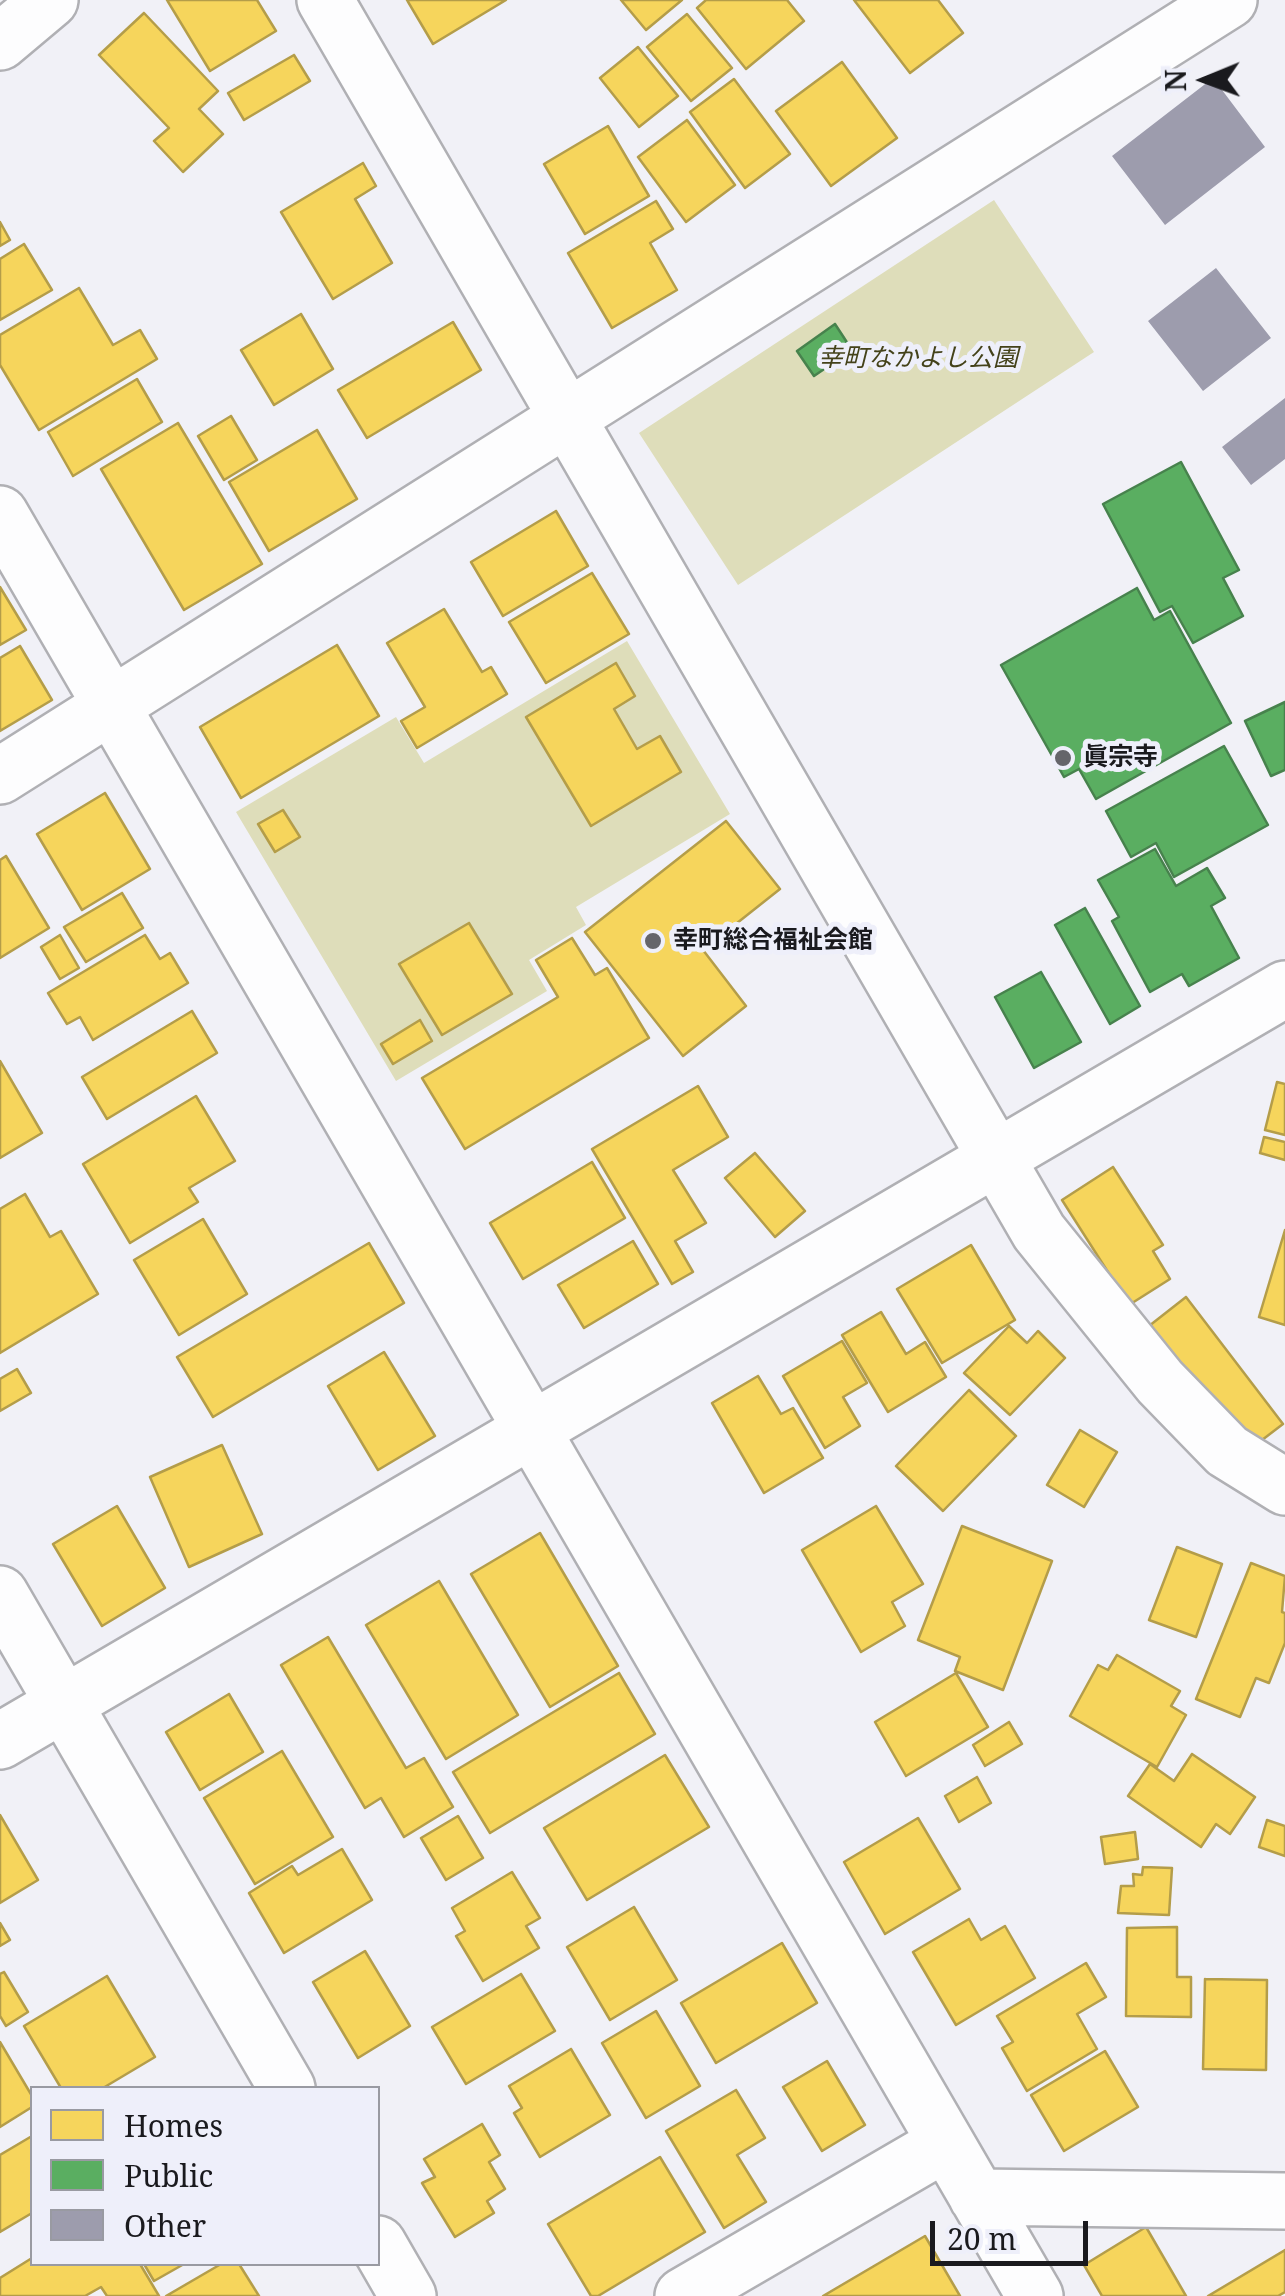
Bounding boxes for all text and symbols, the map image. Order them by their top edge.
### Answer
north arrow [1155,30,1255,130]
text: N [1156,69,1194,92]
park label: 幸町なかよし公園 [818,344,1018,374]
place label: 眞宗寺 [1083,743,1158,773]
marker: 眞宗寺 [1052,747,1074,769]
place label: 幸町総合福祉会館 [673,926,873,956]
marker: 幸町総合福祉会館 [642,930,664,952]
legend [30,2086,380,2266]
text: Homes [124,2105,223,2146]
text: Public [124,2155,213,2196]
scale bar [935,2201,1092,2263]
text: Other [124,2205,206,2246]
text: 20 m [947,2218,1017,2259]

